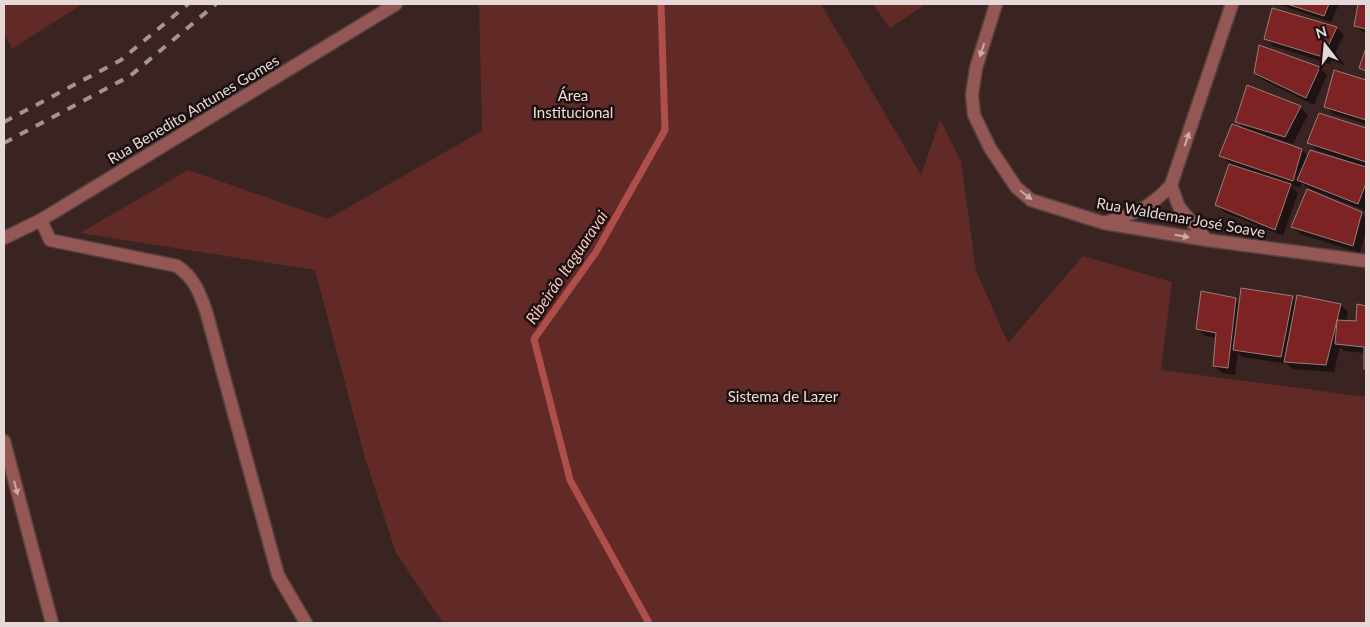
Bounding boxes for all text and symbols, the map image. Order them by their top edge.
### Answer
north arrow [1300,20,1350,70]
text: N [1314,22,1329,42]
one-way arrow [977,43,985,58]
street label: Rua Benedito Antunes Gomes [104,51,282,167]
park label: Área Institucional [533,86,613,121]
one-way arrow [1183,131,1191,146]
one-way arrow [1019,190,1033,200]
street label: Rua Waldemar José Soave [1095,193,1267,241]
water label: Ribeirão Itaguaravai [521,206,611,327]
one-way arrow [1175,233,1191,241]
park label: Sistema de Lazer [728,387,839,405]
one-way arrow [12,480,20,495]

